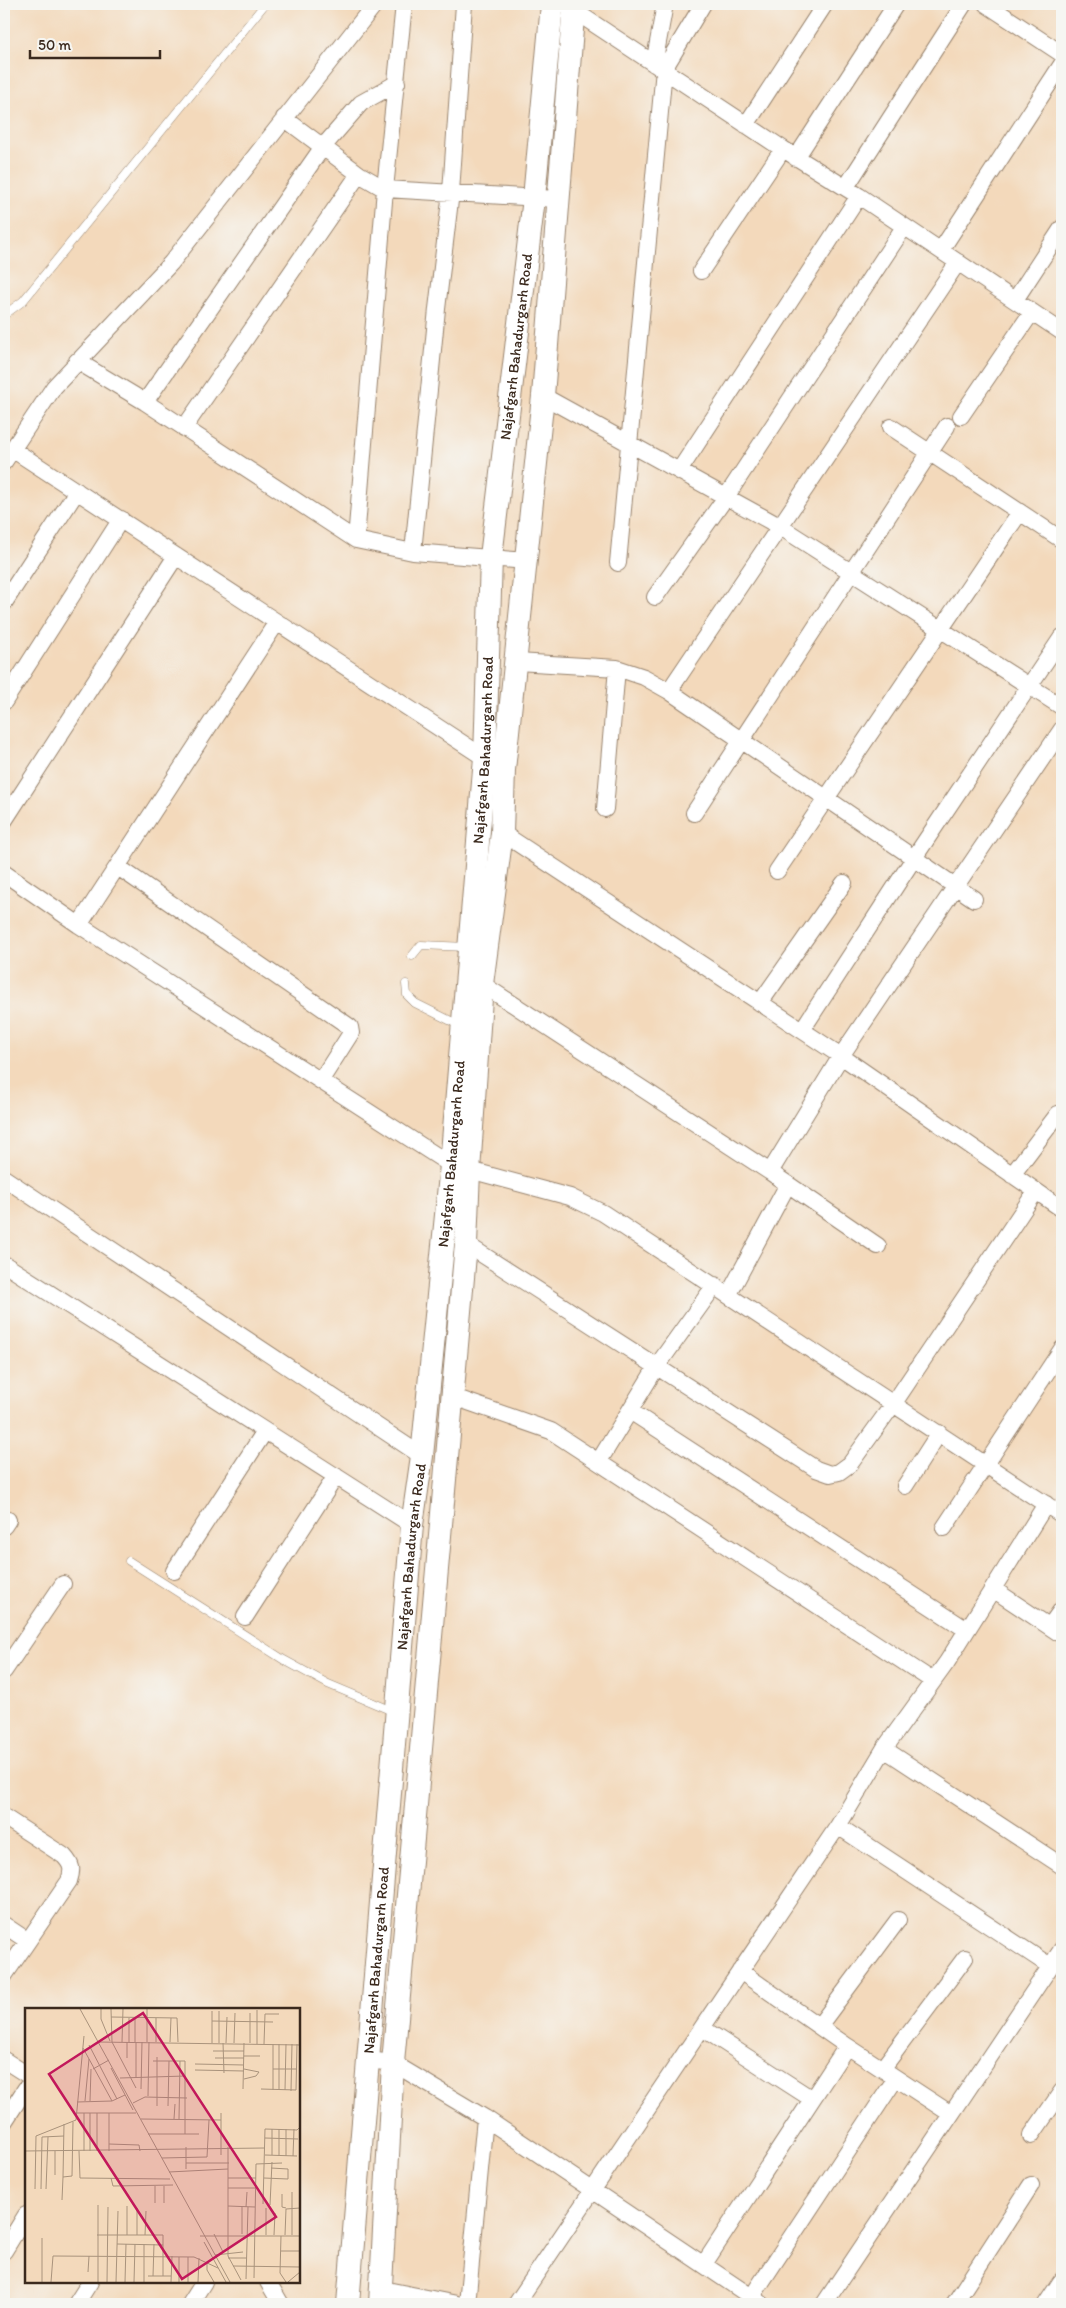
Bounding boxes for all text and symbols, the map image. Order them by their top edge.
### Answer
scale bar [30,28,160,60]
text: 50 m [38,36,71,54]
street label: Najafgarh Bahadurgarh Road [496,253,536,441]
street label: Najafgarh Bahadurgarh Road [469,656,497,844]
street label: Najafgarh Bahadurgarh Road [434,1060,469,1248]
street label: Najafgarh Bahadurgarh Road [393,1462,430,1651]
street label: Najafgarh Bahadurgarh Road [360,1866,393,2054]
inset map [25,2008,300,2283]

